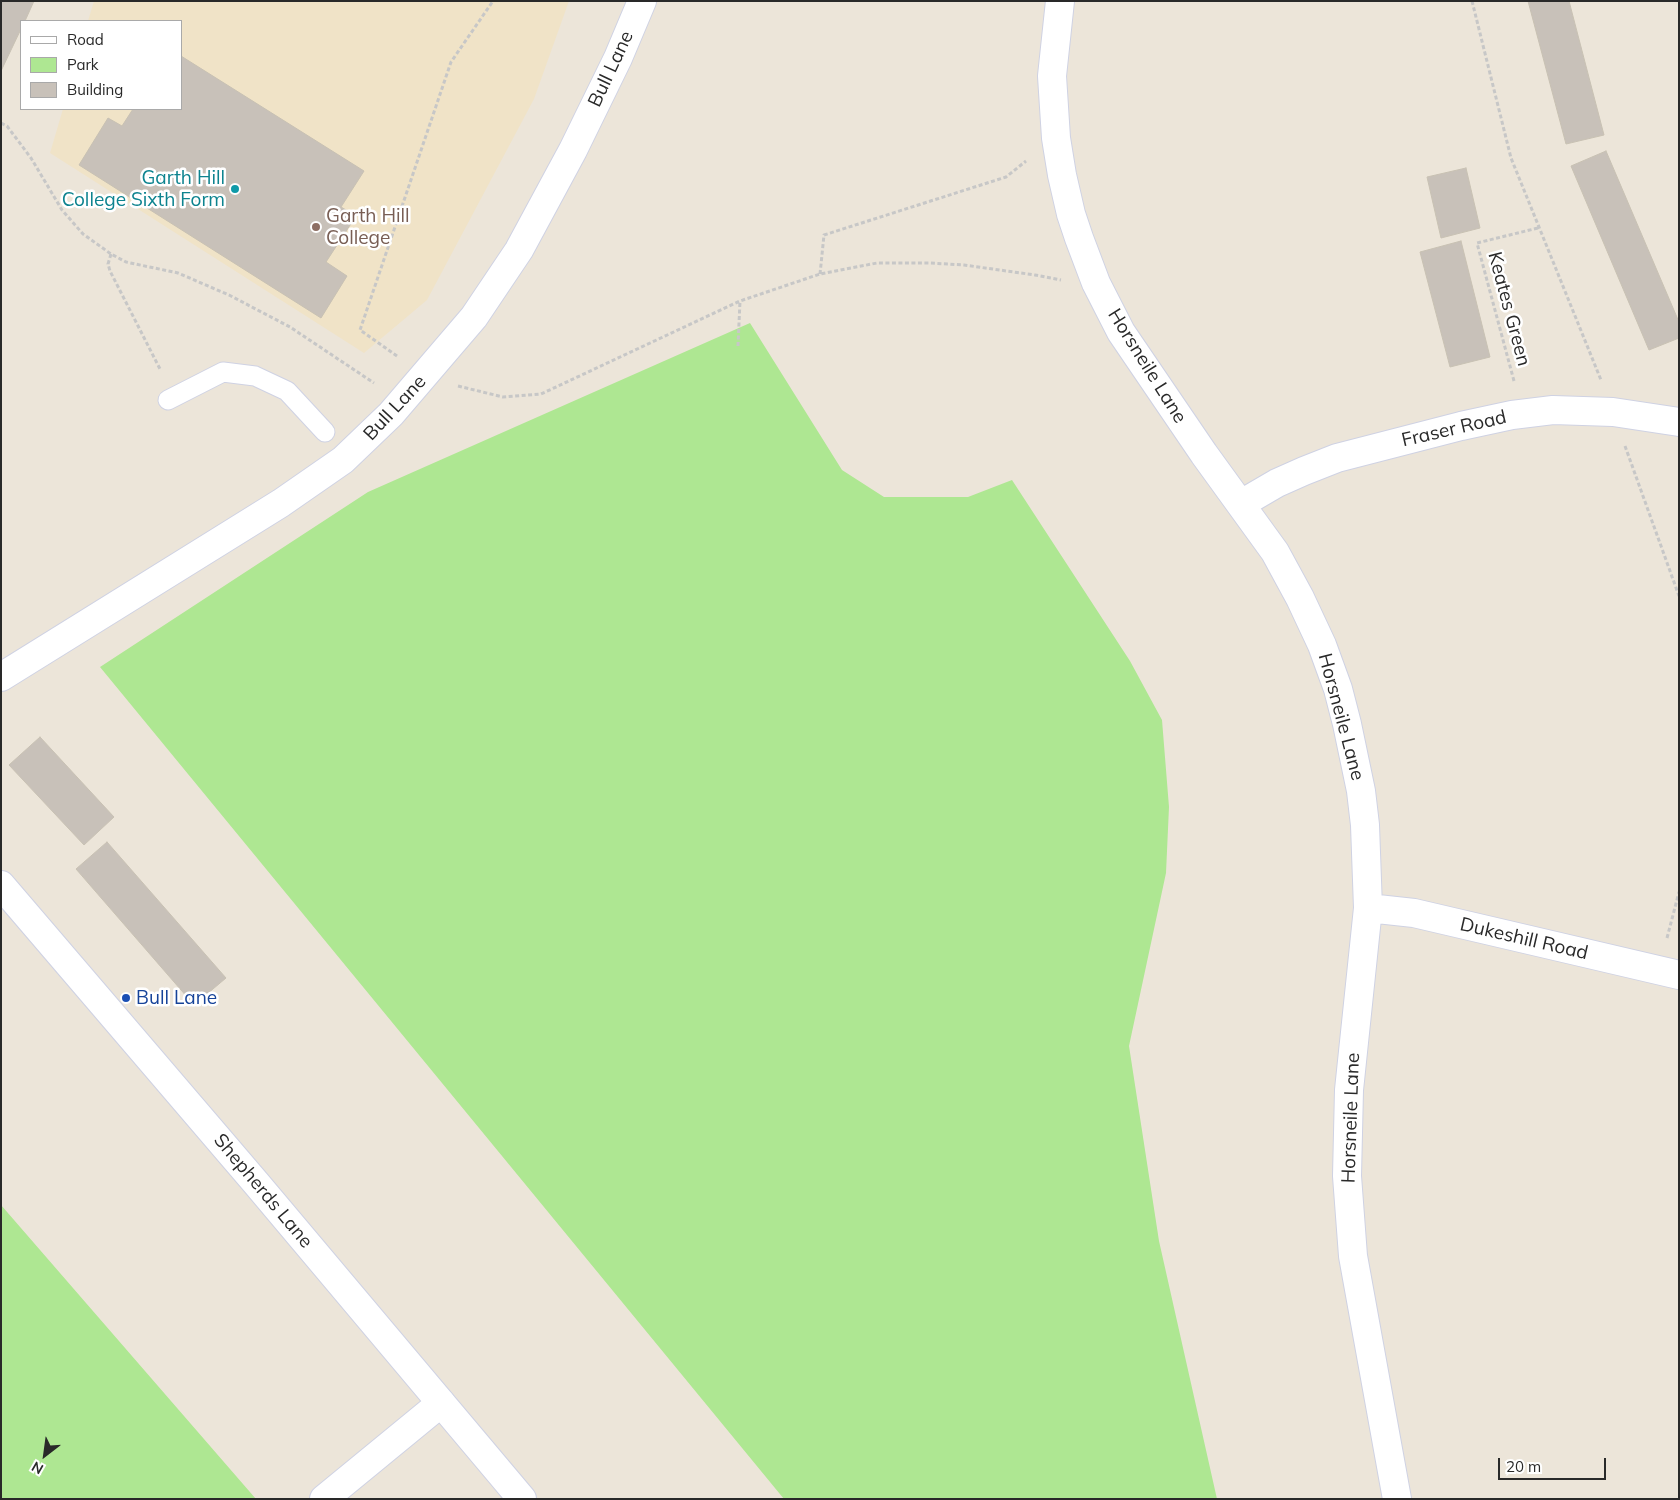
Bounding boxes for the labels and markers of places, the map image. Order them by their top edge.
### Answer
place label: Garth Hill College Sixth Form [62,167,225,211]
marker: Garth Hill College Sixth Form [229,183,241,195]
place label: Garth Hill College [326,205,410,249]
marker: Garth Hill College [310,221,322,233]
place label: Bull Lane [136,987,217,1009]
marker: Bull Lane [120,992,132,1004]

